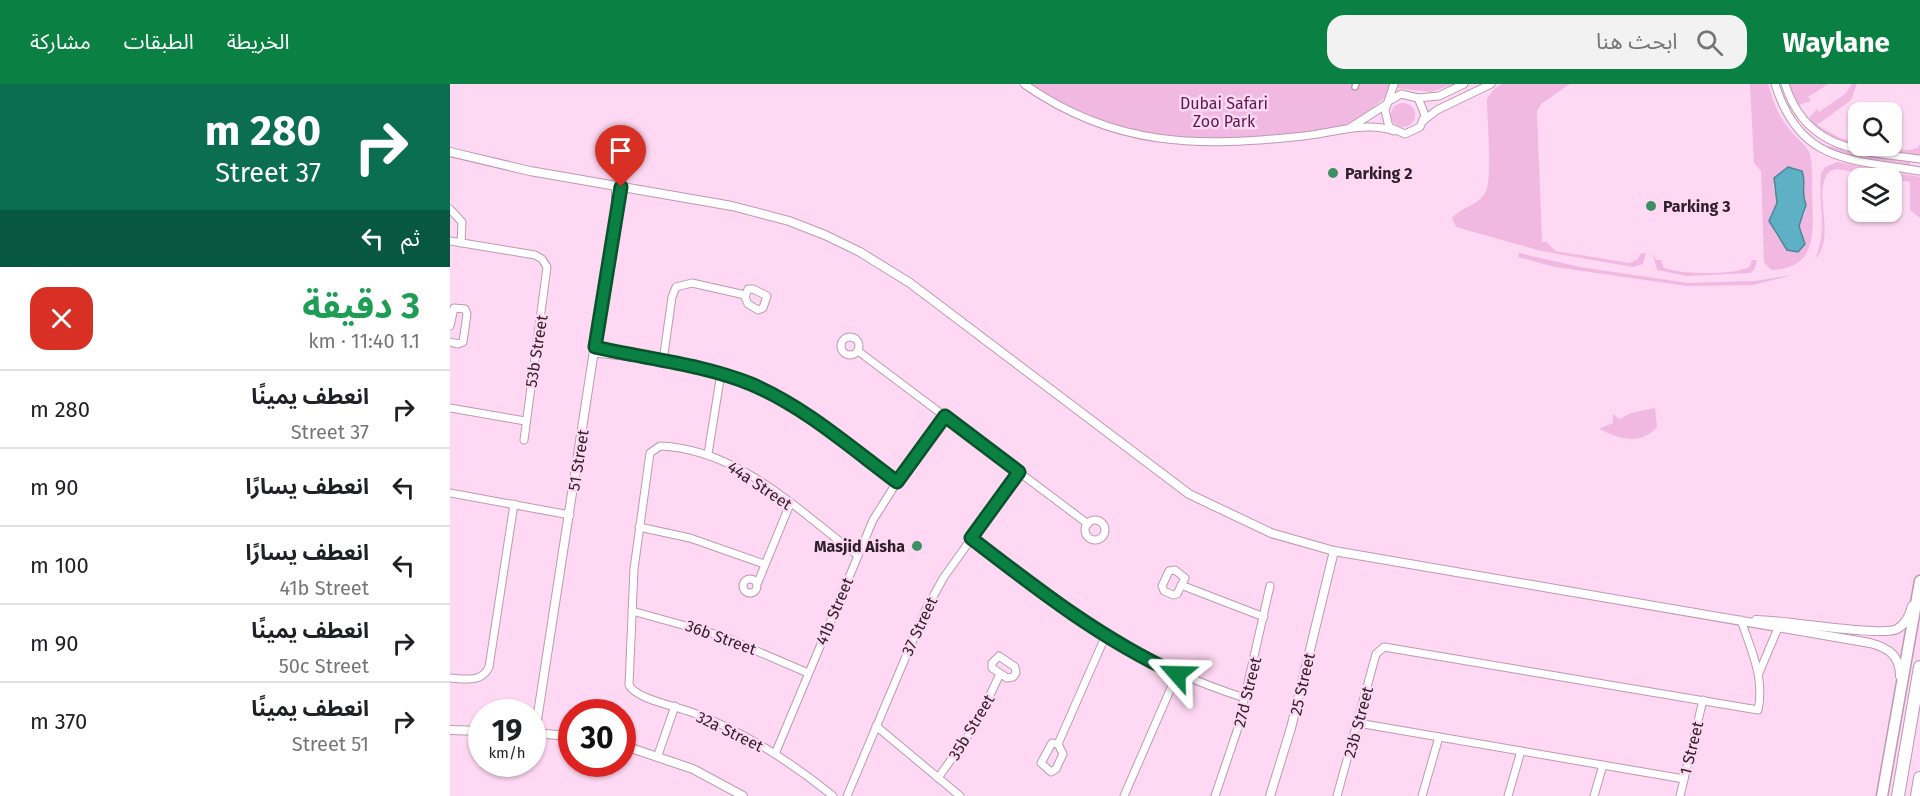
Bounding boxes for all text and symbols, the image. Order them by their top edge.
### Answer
search box [1327,15,1747,69]
icon: search [1693,26,1726,59]
text: Waylane [1783,26,1890,59]
text: ابحث هنا [1596,28,1678,55]
text: مشاركة [30,29,91,55]
text: الطبقات [124,29,194,55]
text: الخريطة [227,29,290,55]
park label: Dubai Safari Zoo Park [1180,94,1268,131]
map controls [1848,102,1902,222]
button: search [1848,102,1902,156]
text: 280 m [205,106,321,156]
icon: right [342,108,420,186]
pin [595,125,646,187]
icon: arrive [604,134,637,167]
text: 37 Street [215,157,321,189]
place label: Parking 2 [1345,164,1412,183]
marker: Parking 2 [1326,166,1340,180]
button: layers [1848,168,1902,222]
place label: Parking 3 [1663,197,1730,216]
marker: Parking 3 [1644,199,1658,213]
icon: left [356,222,389,255]
text: ثم [401,225,420,252]
text: 3 دقيقة [302,284,420,328]
button: close [30,287,93,350]
street label: 53b Street [521,313,552,389]
text: 1.1 km · 11:40 [308,329,420,353]
text: انعطف يمينًا [251,383,369,410]
icon: right [387,393,420,426]
text: 280 m [30,396,90,423]
text: 37 Street [291,420,369,444]
street label: 51 Street [564,428,593,492]
street label: 44a Street [724,457,796,514]
icon: left [387,471,420,504]
text: انعطف يسارًا [246,473,369,500]
text: 90 m [30,474,79,501]
place label: Masjid Aisha [814,537,905,556]
text: انعطف يسارًا [246,539,369,566]
marker: Masjid Aisha [910,539,924,553]
icon: left [387,549,420,582]
text: 100 m [30,552,89,579]
street label: 41b Street [812,574,857,648]
text: 41b Street [279,576,369,600]
street label: 37 Street [898,594,941,659]
street label: 36b Street [683,616,759,659]
text: انعطف يمينًا [251,617,369,644]
icon: right [387,627,420,660]
text: 90 m [30,630,79,657]
position arrow [1145,642,1209,706]
street label: 25 Street [1286,651,1319,717]
text: 50c Street [279,654,369,678]
street label: 27d Street [1230,655,1265,729]
street label: 23b Street [1340,684,1377,760]
street label: 35b Street [944,691,999,764]
text: انعطف يمينًا [251,695,369,722]
speed limit sign: 30 [558,699,636,777]
icon: right [387,705,420,738]
street label: 32a Street [693,707,766,756]
text: 370 m [30,708,87,735]
text: 19 [492,713,522,749]
street label: 1 Street [1676,719,1707,777]
text: 51 Street [292,732,369,756]
text: km/h [488,744,526,762]

